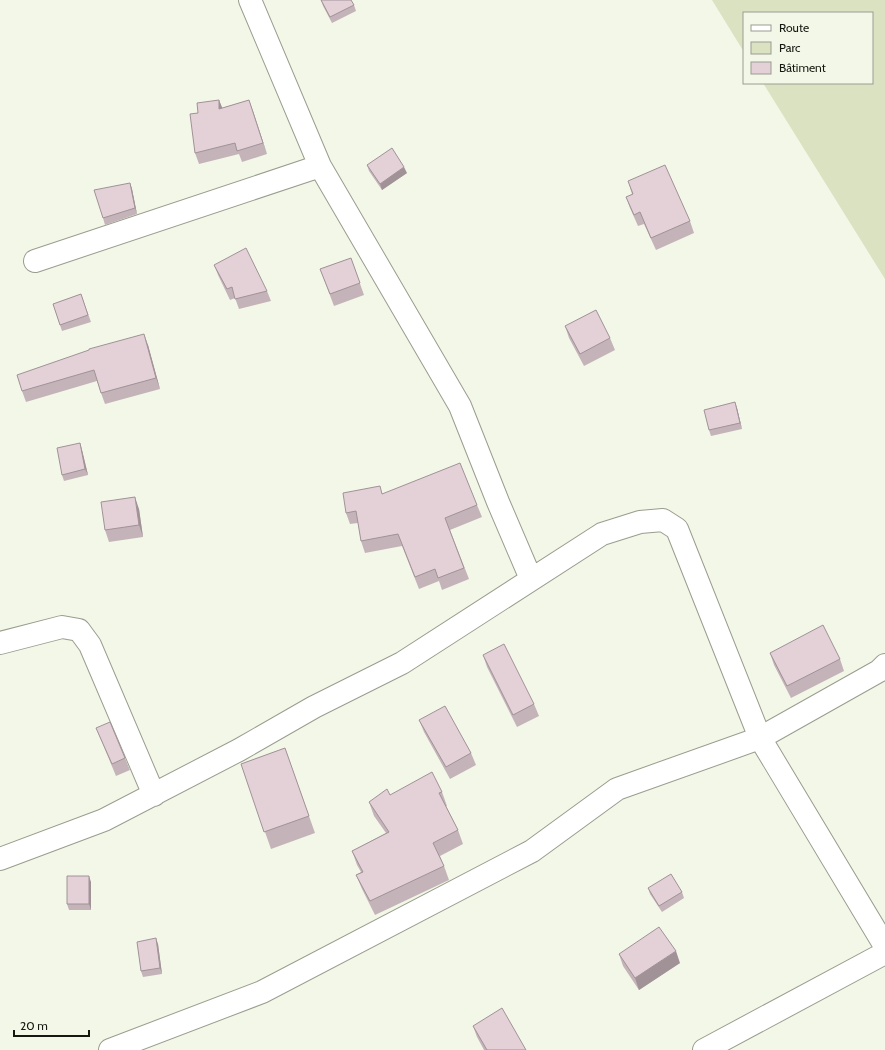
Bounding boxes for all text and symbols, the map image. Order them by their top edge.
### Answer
legend [743,12,873,84]
text: Route [779,20,809,35]
text: Parc [779,40,801,55]
text: Bâtiment [779,60,826,75]
scale bar [14,1012,89,1038]
text: 20 m [20,1018,48,1033]

